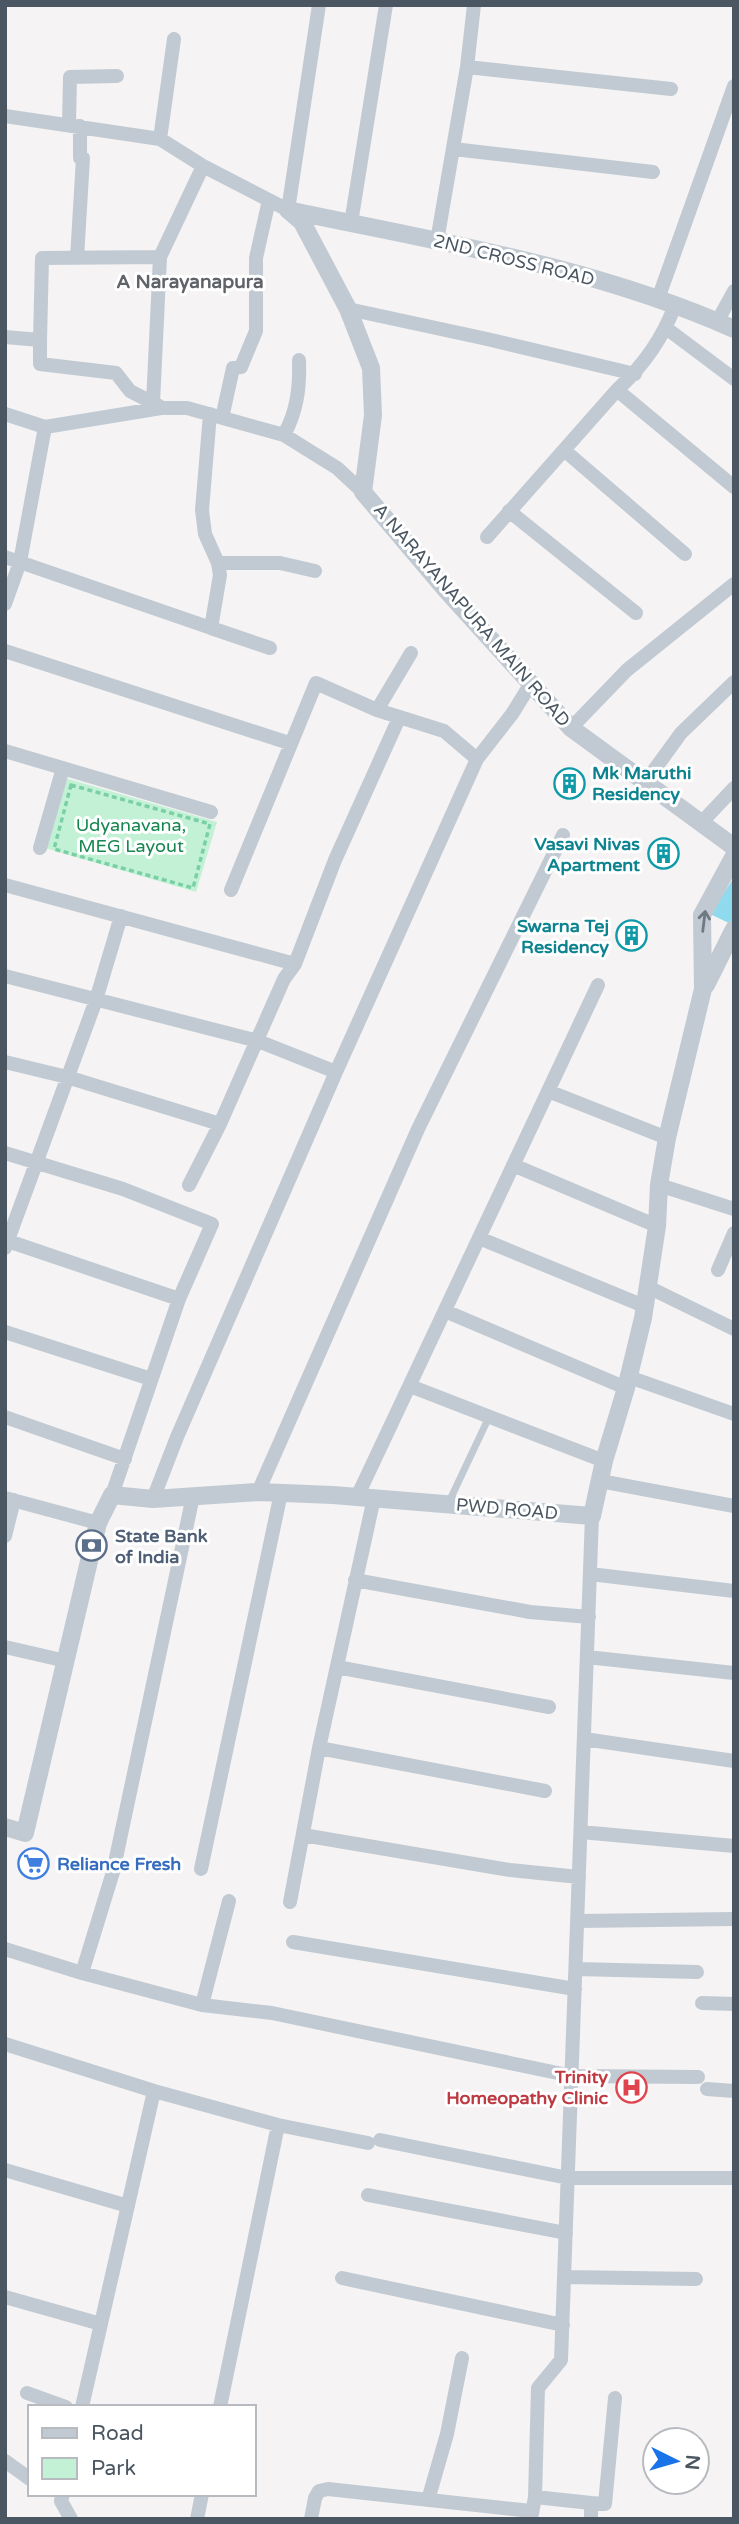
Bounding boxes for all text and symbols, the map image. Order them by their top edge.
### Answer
street label: 2ND CROSS ROAD [431,229,597,291]
district label: A Narayanapura [116,271,264,294]
street label: A NARAYANAPURA MAIN ROAD [369,499,575,731]
place label: Mk Maruthi Residency [592,762,691,805]
building icon: Mk Maruthi Residency [552,766,586,800]
park label: Udyanavana, MEG Layout [76,814,186,857]
place label: Vasavi Nivas Apartment [534,833,640,876]
building icon: Vasavi Nivas Apartment [646,837,680,871]
one-way arrow [697,911,710,933]
place label: Swarna Tej Residency [517,915,609,958]
building icon: Swarna Tej Residency [615,919,649,953]
street label: PWD ROAD [455,1494,559,1524]
place label: State Bank of India [115,1525,208,1568]
bank icon: State Bank of India [75,1529,109,1563]
supermarket icon: Reliance Fresh [17,1847,51,1881]
place label: Reliance Fresh [57,1853,181,1875]
place label: Trinity Homeopathy Clinic [446,2066,608,2109]
hospital icon: Trinity Homeopathy Clinic [614,2070,648,2104]
legend [28,2405,256,2496]
text: Road [91,2421,144,2446]
north arrow [641,2426,711,2496]
text: N [680,2454,704,2471]
text: Park [91,2456,136,2481]

